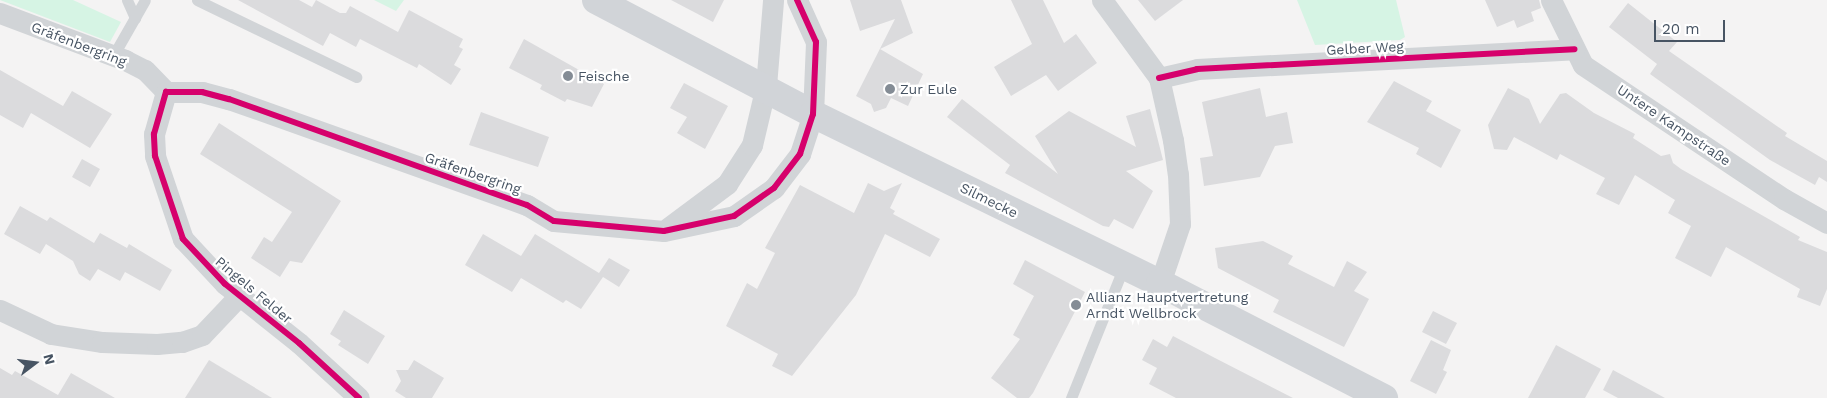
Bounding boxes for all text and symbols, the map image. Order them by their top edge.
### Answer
scale bar [1657,10,1728,42]
street label: Gräfenbergring [29,18,129,70]
text: 20 m [1662,20,1700,38]
street label: Gelber Weg [1325,38,1405,58]
place label: Feische [578,68,630,84]
marker: Feische [562,70,574,82]
place label: Zur Eule [900,81,957,97]
street label: Untere Kampstraße [1614,81,1734,169]
marker: Zur Eule [884,83,896,95]
street label: Gräfenbergring [423,149,523,197]
street label: Silmecke [957,179,1021,221]
street label: Pingels Felder [212,253,296,327]
place label: Allianz Hauptvertretung Arndt Wellbrock [1086,289,1248,322]
marker: Allianz Hauptvertretung Arndt Wellbrock [1070,299,1082,311]
north arrow [10,338,60,388]
text: N [40,352,59,366]

